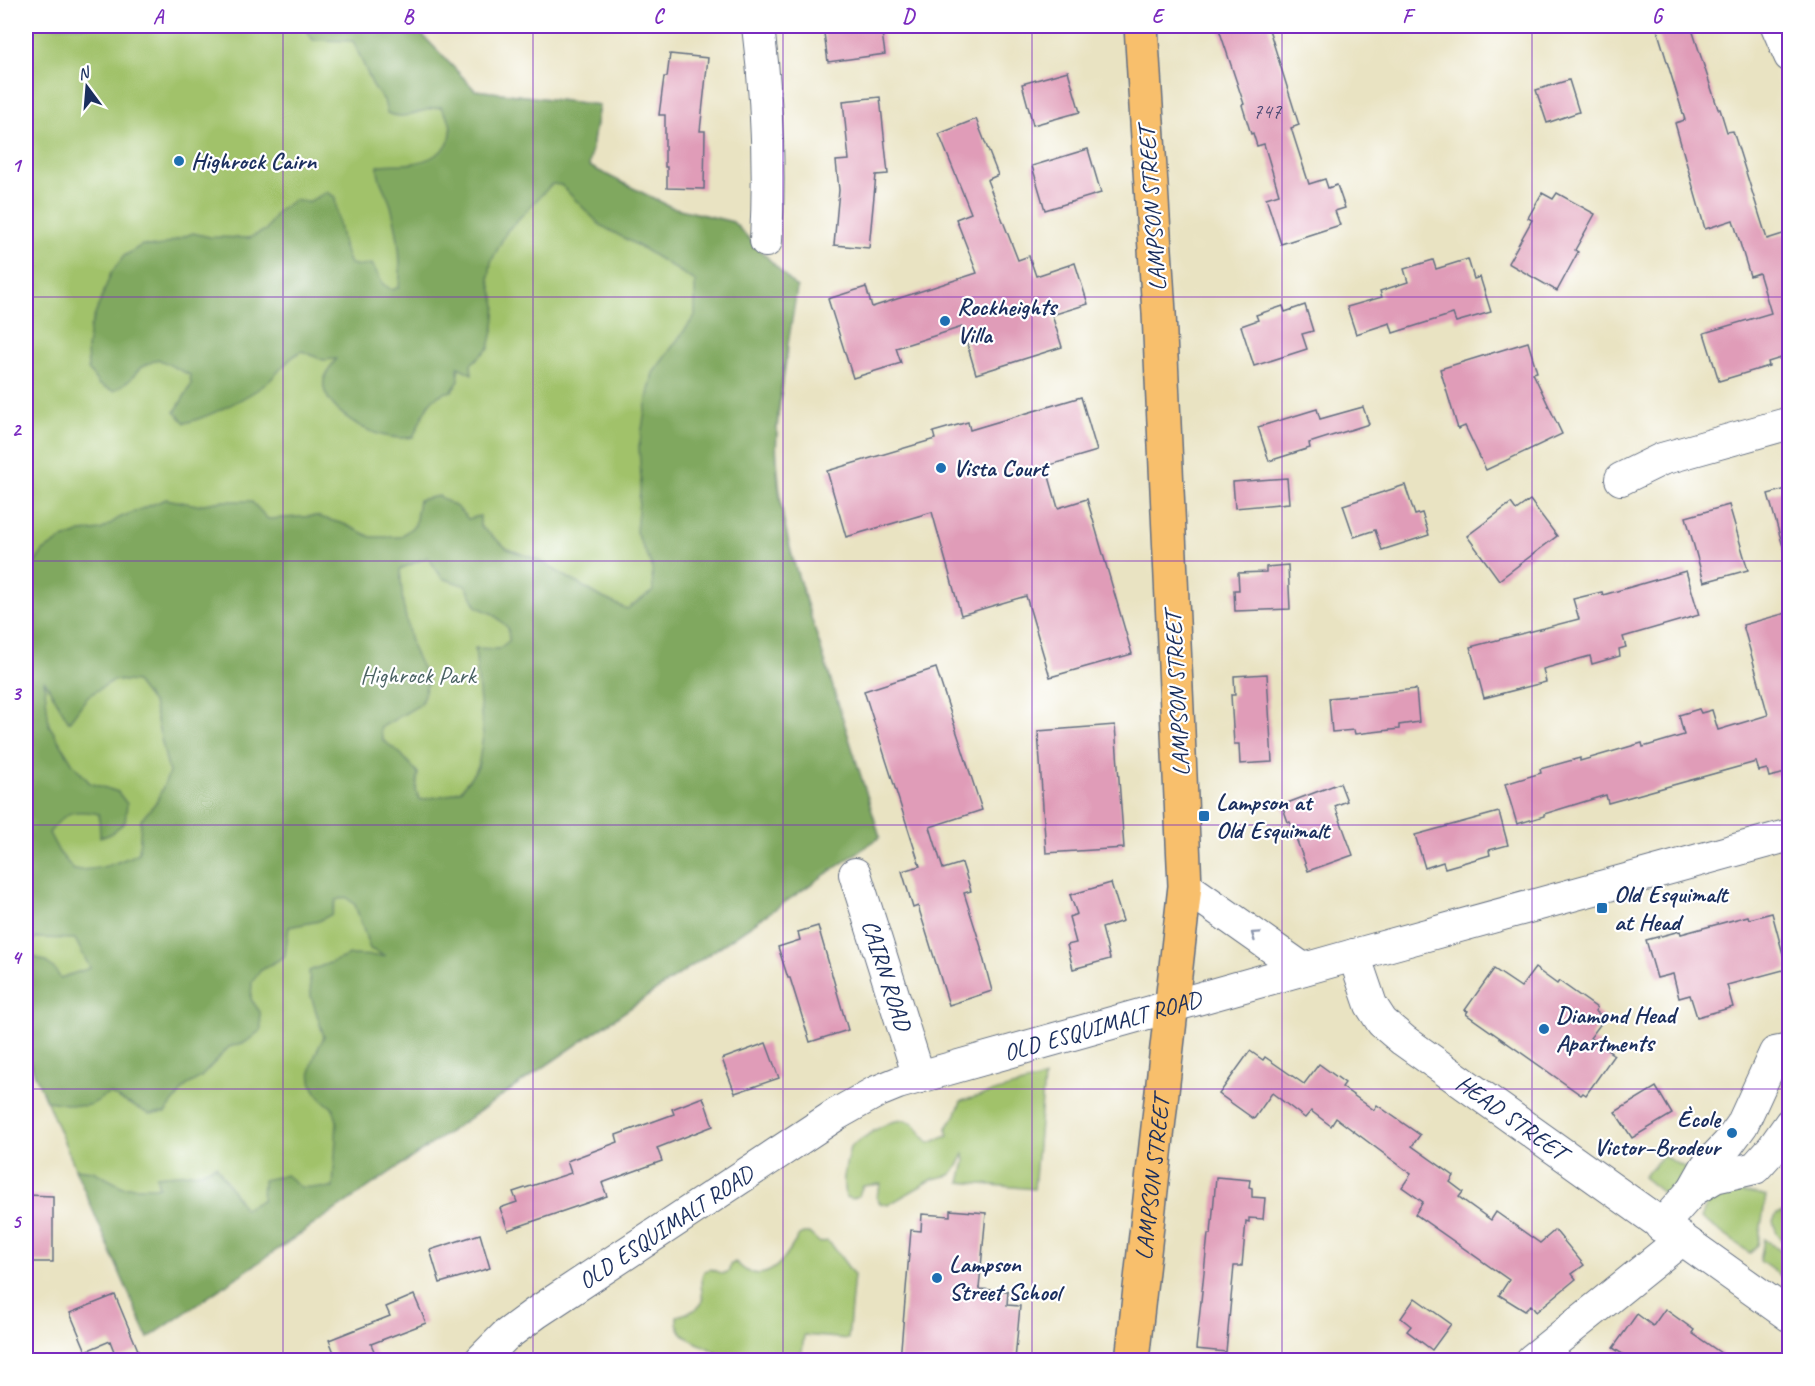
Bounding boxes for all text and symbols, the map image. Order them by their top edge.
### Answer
text: A [153,4,165,29]
text: B [403,4,415,29]
text: C [653,4,665,29]
text: D [902,4,916,29]
text: E [1152,4,1166,29]
text: F [1402,4,1416,29]
text: G [1652,4,1665,29]
north arrow [57,57,117,117]
text: N [76,62,94,85]
house number: 747 [1253,98,1283,124]
street label: LAMPSON STREET [1131,120,1173,292]
place label: Highrock Cairn [191,146,317,176]
text: 1 [12,153,23,178]
marker: Highrock Cairn [172,154,186,168]
place label: Rockheights Villa [957,292,1059,350]
marker: Rockheights Villa [938,314,952,328]
text: 2 [12,417,23,442]
place label: Vista Court [953,453,1050,483]
marker: Vista Court [934,461,948,475]
street label: LAMPSON STREET [1157,605,1196,777]
park label: Highrock Park [360,660,478,690]
text: 3 [12,681,23,706]
place label: Lampson at Old Esquimalt [1216,787,1332,845]
marker: Lampson at Old Esquimalt [1197,809,1211,823]
place label: Old Esquimalt at Head [1614,879,1730,937]
marker: Old Esquimalt at Head [1595,901,1609,915]
street label: CAIRN ROAD [855,916,919,1036]
one-way arrow [1251,931,1262,942]
text: 4 [12,945,24,970]
street label: OLD ESQUIMALT ROAD [1000,983,1206,1068]
place label: Diamond Head Apartments [1556,1000,1679,1058]
marker: Diamond Head Apartments [1537,1022,1551,1036]
street label: HEAD STREET [1450,1068,1578,1170]
street label: LAMPSON STREET [1128,1089,1177,1262]
place label: Ècole Victor–Brodeur [1594,1104,1722,1162]
marker: Ècole Victor–Brodeur [1725,1126,1739,1140]
street label: OLD ESQUIMALT ROAD [573,1157,761,1296]
text: 5 [12,1209,23,1234]
place label: Lampson Street School [949,1249,1065,1307]
marker: Lampson Street School [930,1271,944,1285]

